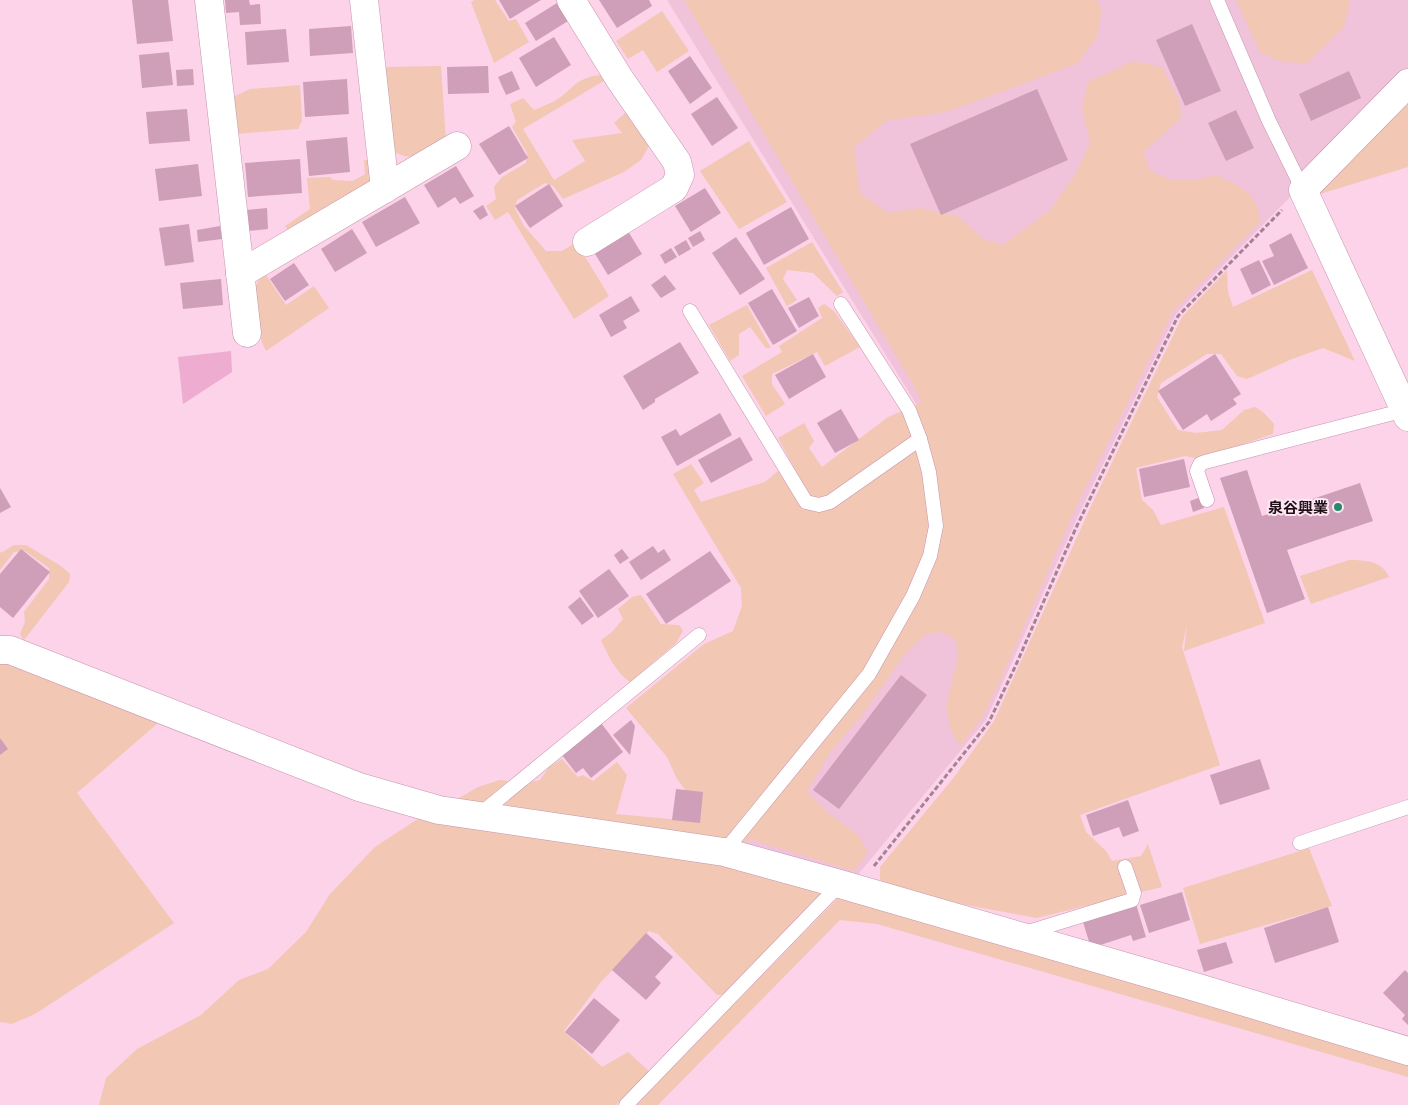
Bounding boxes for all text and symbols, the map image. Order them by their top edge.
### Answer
place label: 泉谷興業 [1268,498,1328,516]
marker: 泉谷興業 [1332,501,1344,513]

